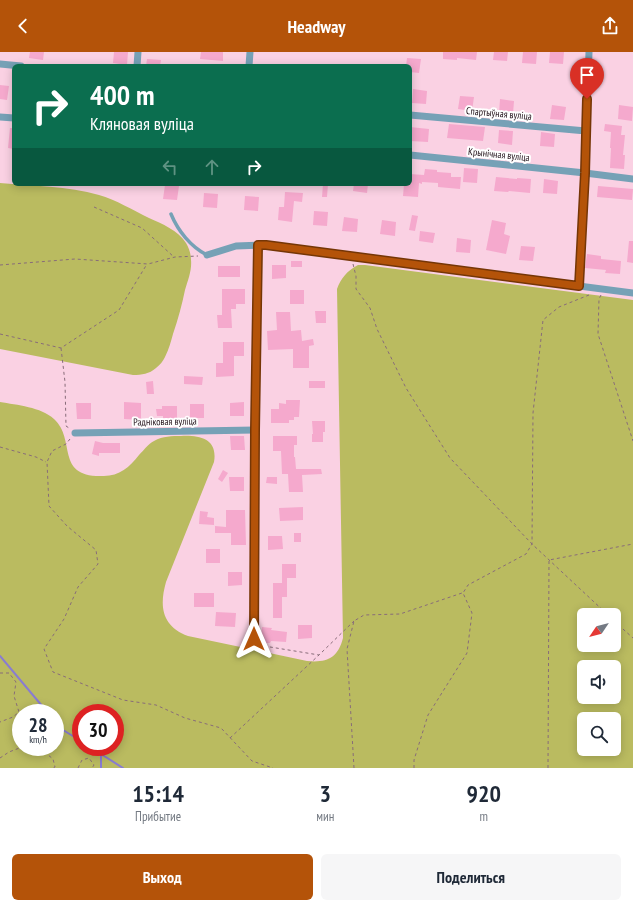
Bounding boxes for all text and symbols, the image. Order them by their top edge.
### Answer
icon: back [12,15,34,37]
text: Headway [287,15,346,38]
icon: share [599,15,621,37]
pin [570,58,604,99]
icon: arrive [576,64,598,86]
text: 400 m [90,76,154,113]
icon: right [24,80,76,132]
street label: Спартыўная вуліца [465,104,532,123]
text: Кляновая вуліца [90,112,194,135]
street label: Крынічная вуліца [468,145,530,164]
icon: left [159,156,181,178]
icon: ahead [201,156,223,178]
icon: right [243,156,265,178]
street label: Радніковая вуліца [133,414,197,429]
north arrow [577,608,621,652]
map controls [577,608,621,756]
position arrow [233,618,275,660]
button: sound [577,660,621,704]
speed limit sign: 30 [72,704,124,756]
text: 28 [28,712,48,738]
button: search [577,712,621,756]
text: km/h [29,733,47,746]
text: 15:14 [132,778,184,809]
text: 3 [320,778,331,809]
text: 920 [466,778,501,809]
text: Прибытие [135,808,181,825]
text: мин [316,808,334,825]
text: m [479,808,488,825]
button: Выход [12,854,313,900]
button: Поделиться [321,854,621,900]

